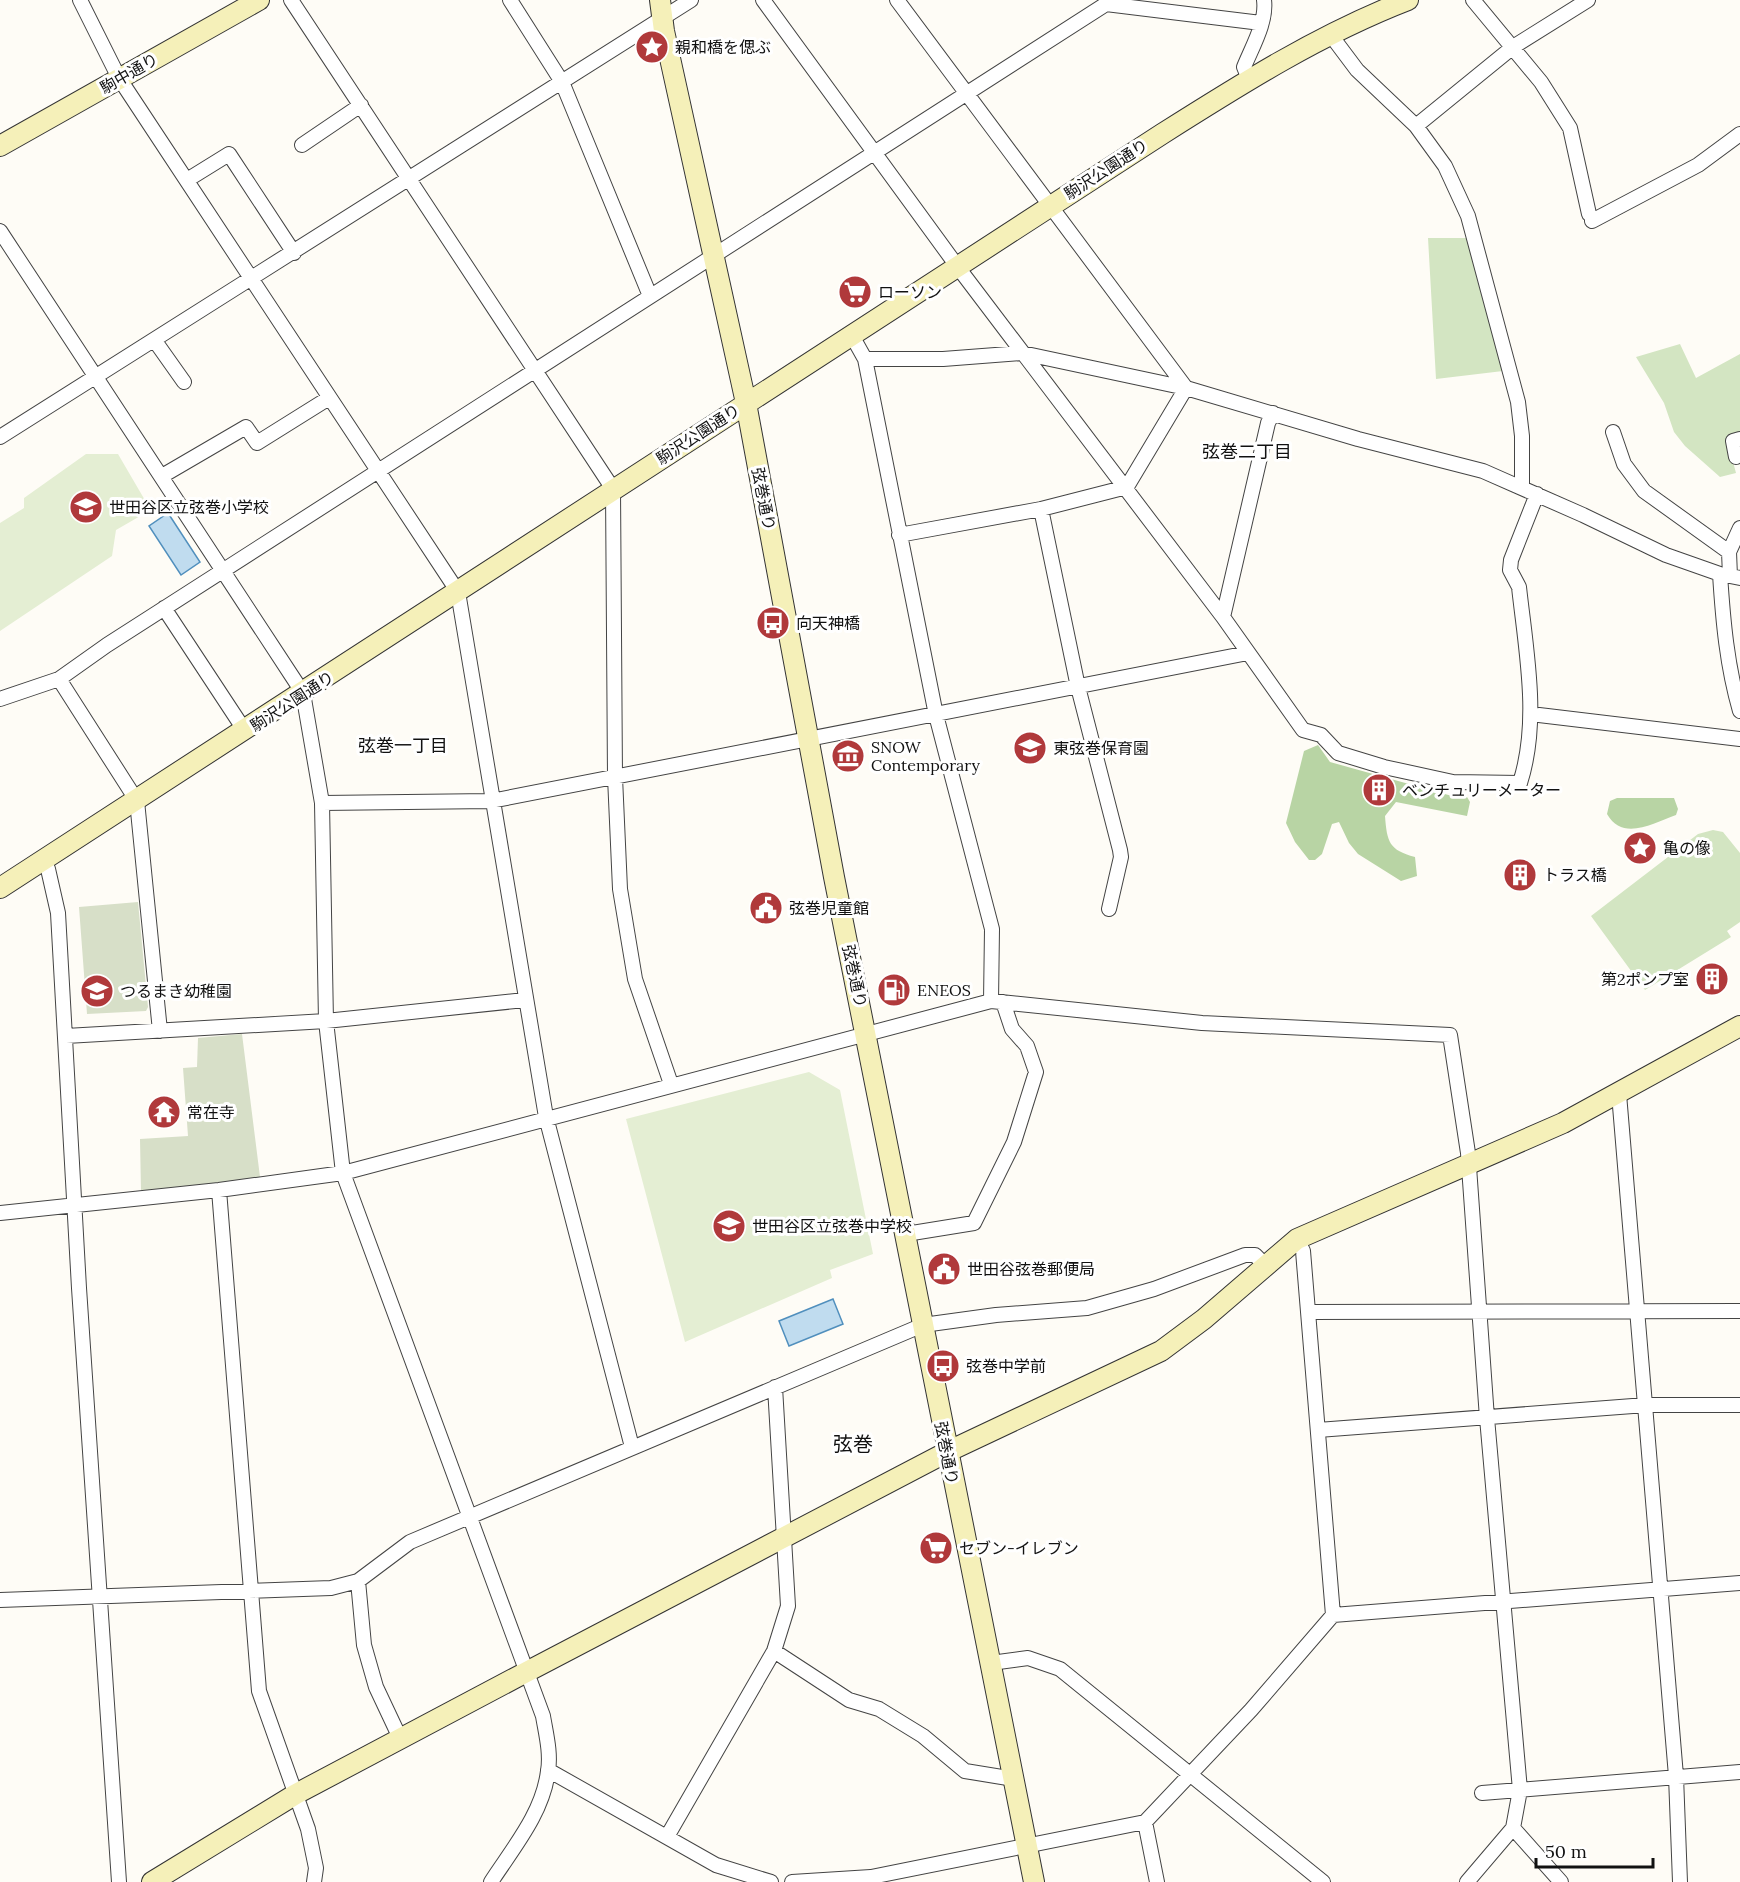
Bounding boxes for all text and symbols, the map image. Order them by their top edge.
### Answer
place icon: 親和橋を偲ぶ [634,29,670,65]
place label: 親和橋を偲ぶ [675,37,771,57]
street label: 駒中通り [96,48,162,98]
street label: 駒沢公園通り [1060,134,1152,204]
supermarket icon: ローソン [837,274,873,310]
place label: ローソン [878,282,942,302]
street label: 駒沢公園通り [652,399,744,469]
district label: 弦巻二丁目 [1202,440,1292,463]
street label: 弦巻通り [748,466,780,532]
school or university icon: 世田谷区立弦巻小学校 [68,489,104,525]
place label: 世田谷区立弦巻小学校 [109,497,269,517]
bus stop icon: 向天神橋 [755,605,791,641]
place label: 向天神橋 [796,613,860,633]
street label: 駒沢公園通り [246,666,338,736]
school or university icon: 東弦巻保育園 [1012,730,1048,766]
district label: 弦巻一丁目 [358,734,448,757]
place label: SNOW Contemporary [871,737,980,775]
museum icon: SNOW Contemporary [830,738,866,774]
place label: 東弦巻保育園 [1053,738,1149,758]
building icon: ベンチュリーメーター [1361,772,1397,808]
place label: ベンチュリーメーター [1402,780,1561,800]
place icon: 亀の像 [1622,830,1658,866]
place label: 亀の像 [1663,838,1711,858]
building icon: トラス橋 [1502,857,1538,893]
place label: トラス橋 [1543,865,1607,885]
public building icon: 弦巻児童館 [748,890,784,926]
place label: 弦巻児童館 [789,898,869,918]
street label: 弦巻通り [839,943,871,1009]
building icon: 第2ポンプ室 [1694,961,1730,997]
place label: 第2ポンプ室 [1601,969,1689,989]
fuel station icon: ENEOS [876,972,912,1008]
school or university icon: つるまき幼稚園 [79,973,115,1009]
place label: ENEOS [917,980,971,1000]
place label: つるまき幼稚園 [120,981,232,1001]
temple icon: 常在寺 [146,1094,182,1130]
place label: 常在寺 [187,1102,235,1122]
school or university icon: 世田谷区立弦巻中学校 [711,1208,747,1244]
place label: 世田谷区立弦巻中学校 [752,1216,912,1236]
public building icon: 世田谷弦巻郵便局 [926,1251,962,1287]
place label: 世田谷弦巻郵便局 [967,1259,1095,1279]
bus stop icon: 弦巻中学前 [925,1348,961,1384]
place label: 弦巻中学前 [966,1356,1046,1376]
street label: 弦巻通り [931,1420,963,1486]
district label: 弦巻 [833,1431,873,1456]
supermarket icon: セブン-イレブン [918,1530,954,1566]
place label: セブン-イレブン [959,1538,1079,1558]
scale bar [1536,1831,1653,1869]
text: 50 m [1545,1840,1587,1863]

